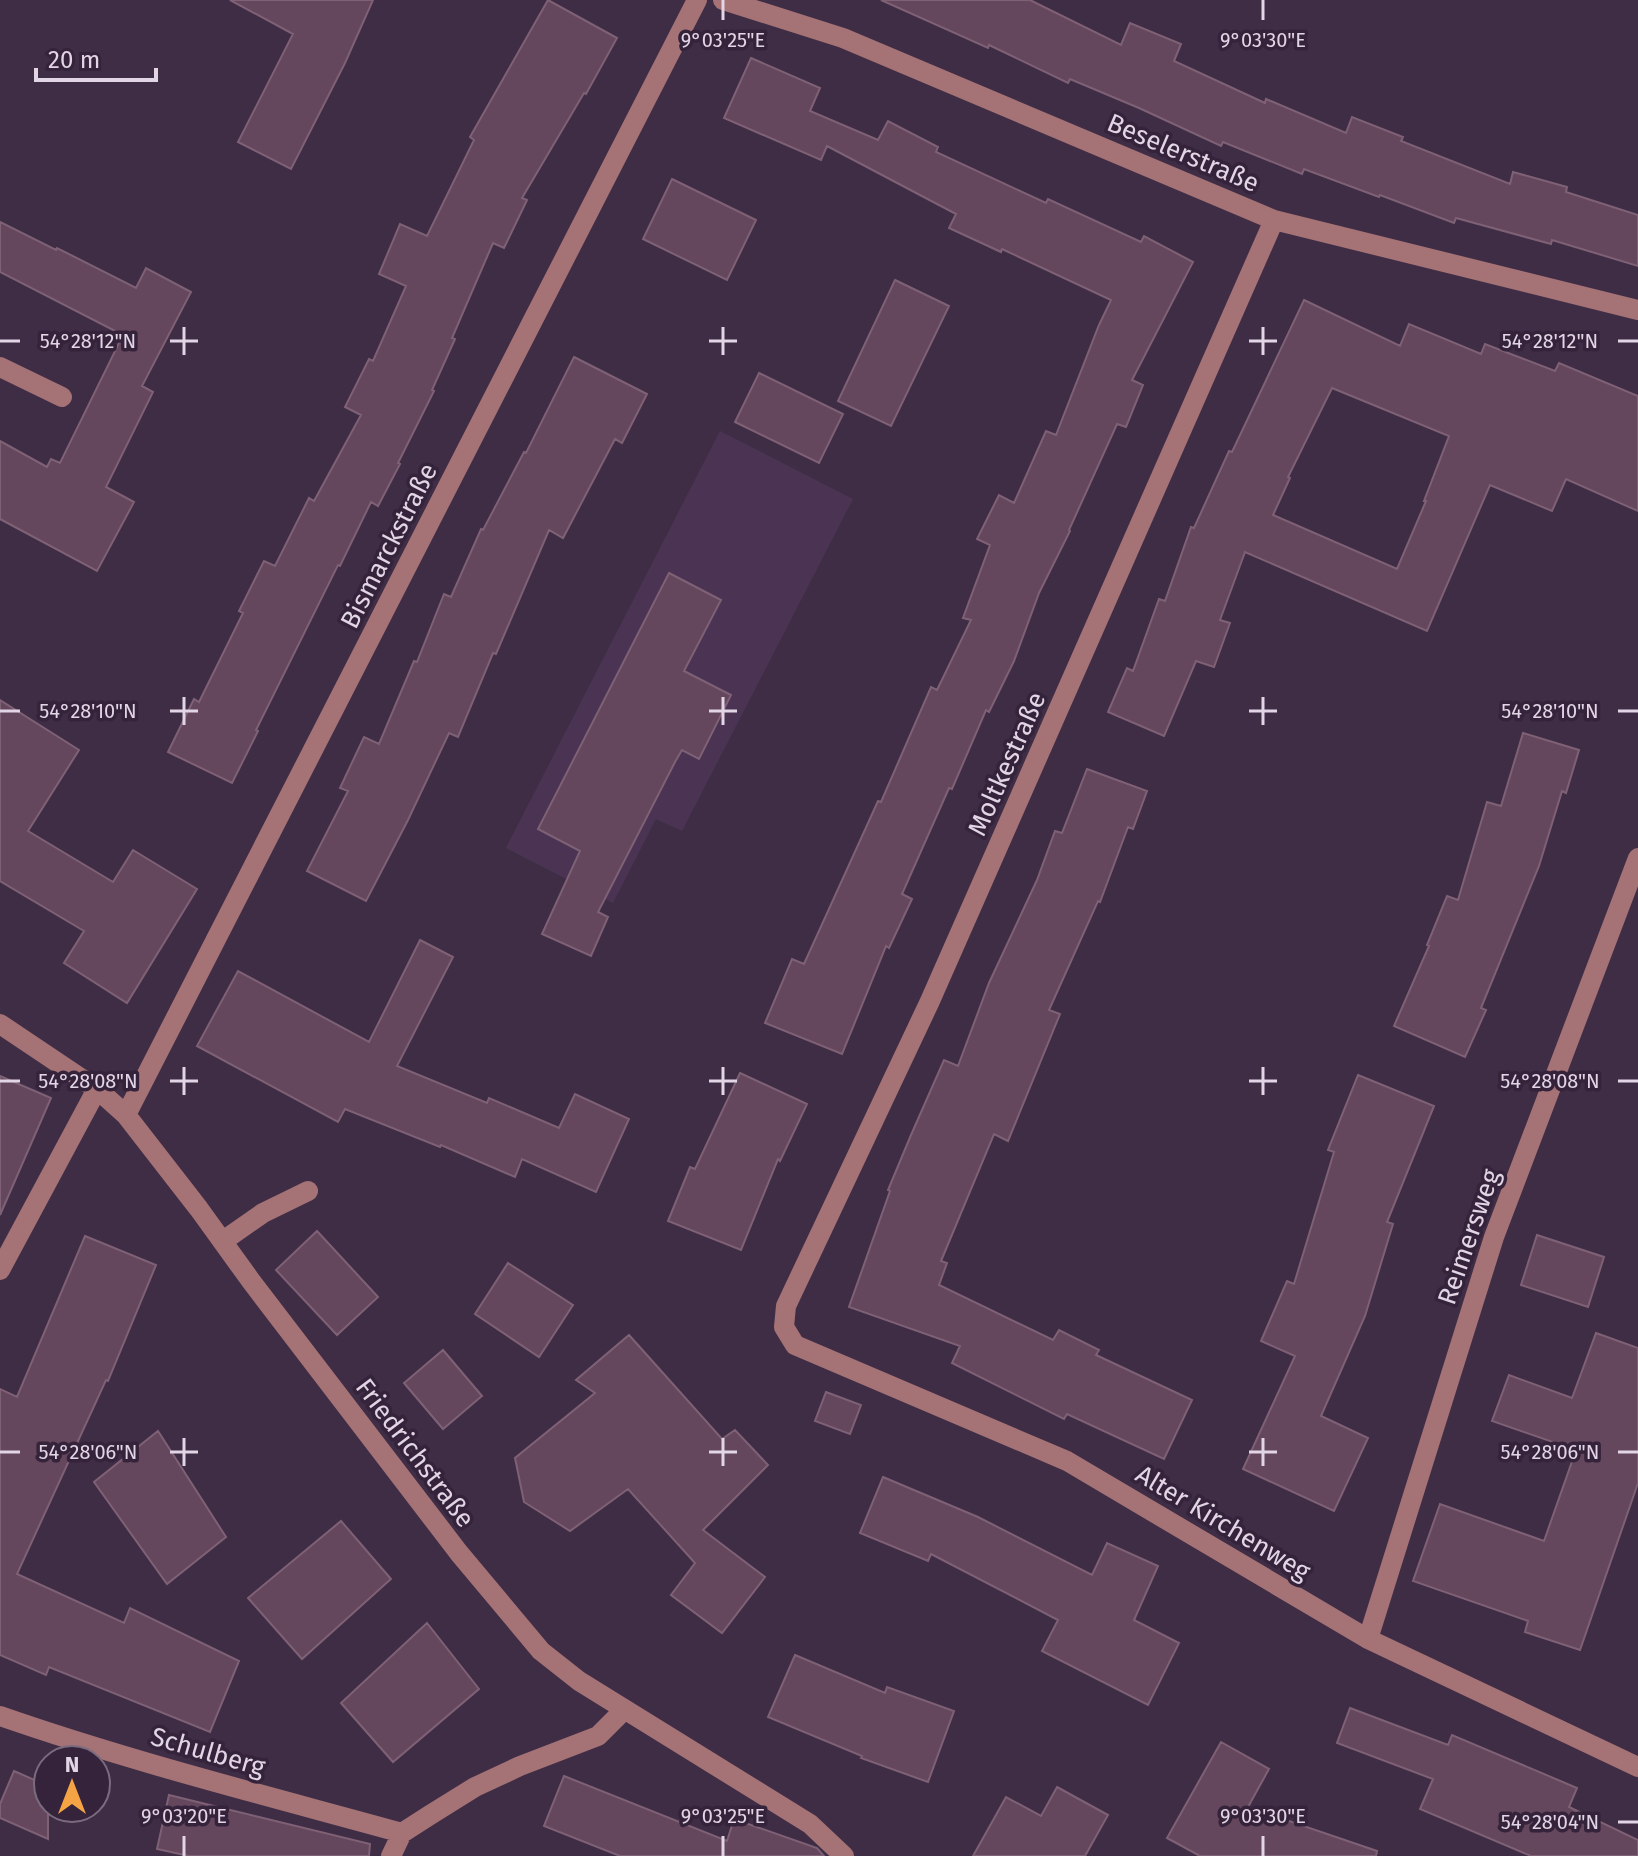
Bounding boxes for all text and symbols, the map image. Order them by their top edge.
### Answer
text: 9°03'25"E [681,28,765,52]
text: 9°03'30"E [1220,28,1306,52]
scale bar [36,32,156,82]
text: 20 m [48,46,100,74]
street label: Beselerstraße [1102,107,1264,199]
text: 54°28'12"N [40,329,136,353]
text: 54°28'12"N [1502,329,1598,353]
street label: Bismarckstraße [334,458,444,634]
street label: Moltkestraße [962,687,1052,841]
text: 54°28'10"N [39,699,137,723]
text: 54°28'10"N [1501,699,1599,723]
text: 54°28'08"N [38,1069,138,1093]
text: 54°28'08"N [1500,1069,1600,1093]
street label: Reimersweg [1431,1165,1507,1309]
street label: Friedrichstraße [349,1372,481,1534]
text: 54°28'06"N [39,1440,137,1464]
text: 54°28'06"N [1501,1440,1599,1464]
street label: Alter Kirchenweg [1130,1459,1316,1587]
street label: Schulberg [147,1721,269,1783]
north arrow [32,1744,112,1824]
text: N [65,1751,79,1778]
text: 9°03'20"E [141,1804,227,1828]
text: 9°03'25"E [681,1804,765,1828]
text: 9°03'30"E [1220,1804,1306,1828]
text: 54°28'04"N [1501,1810,1599,1834]

